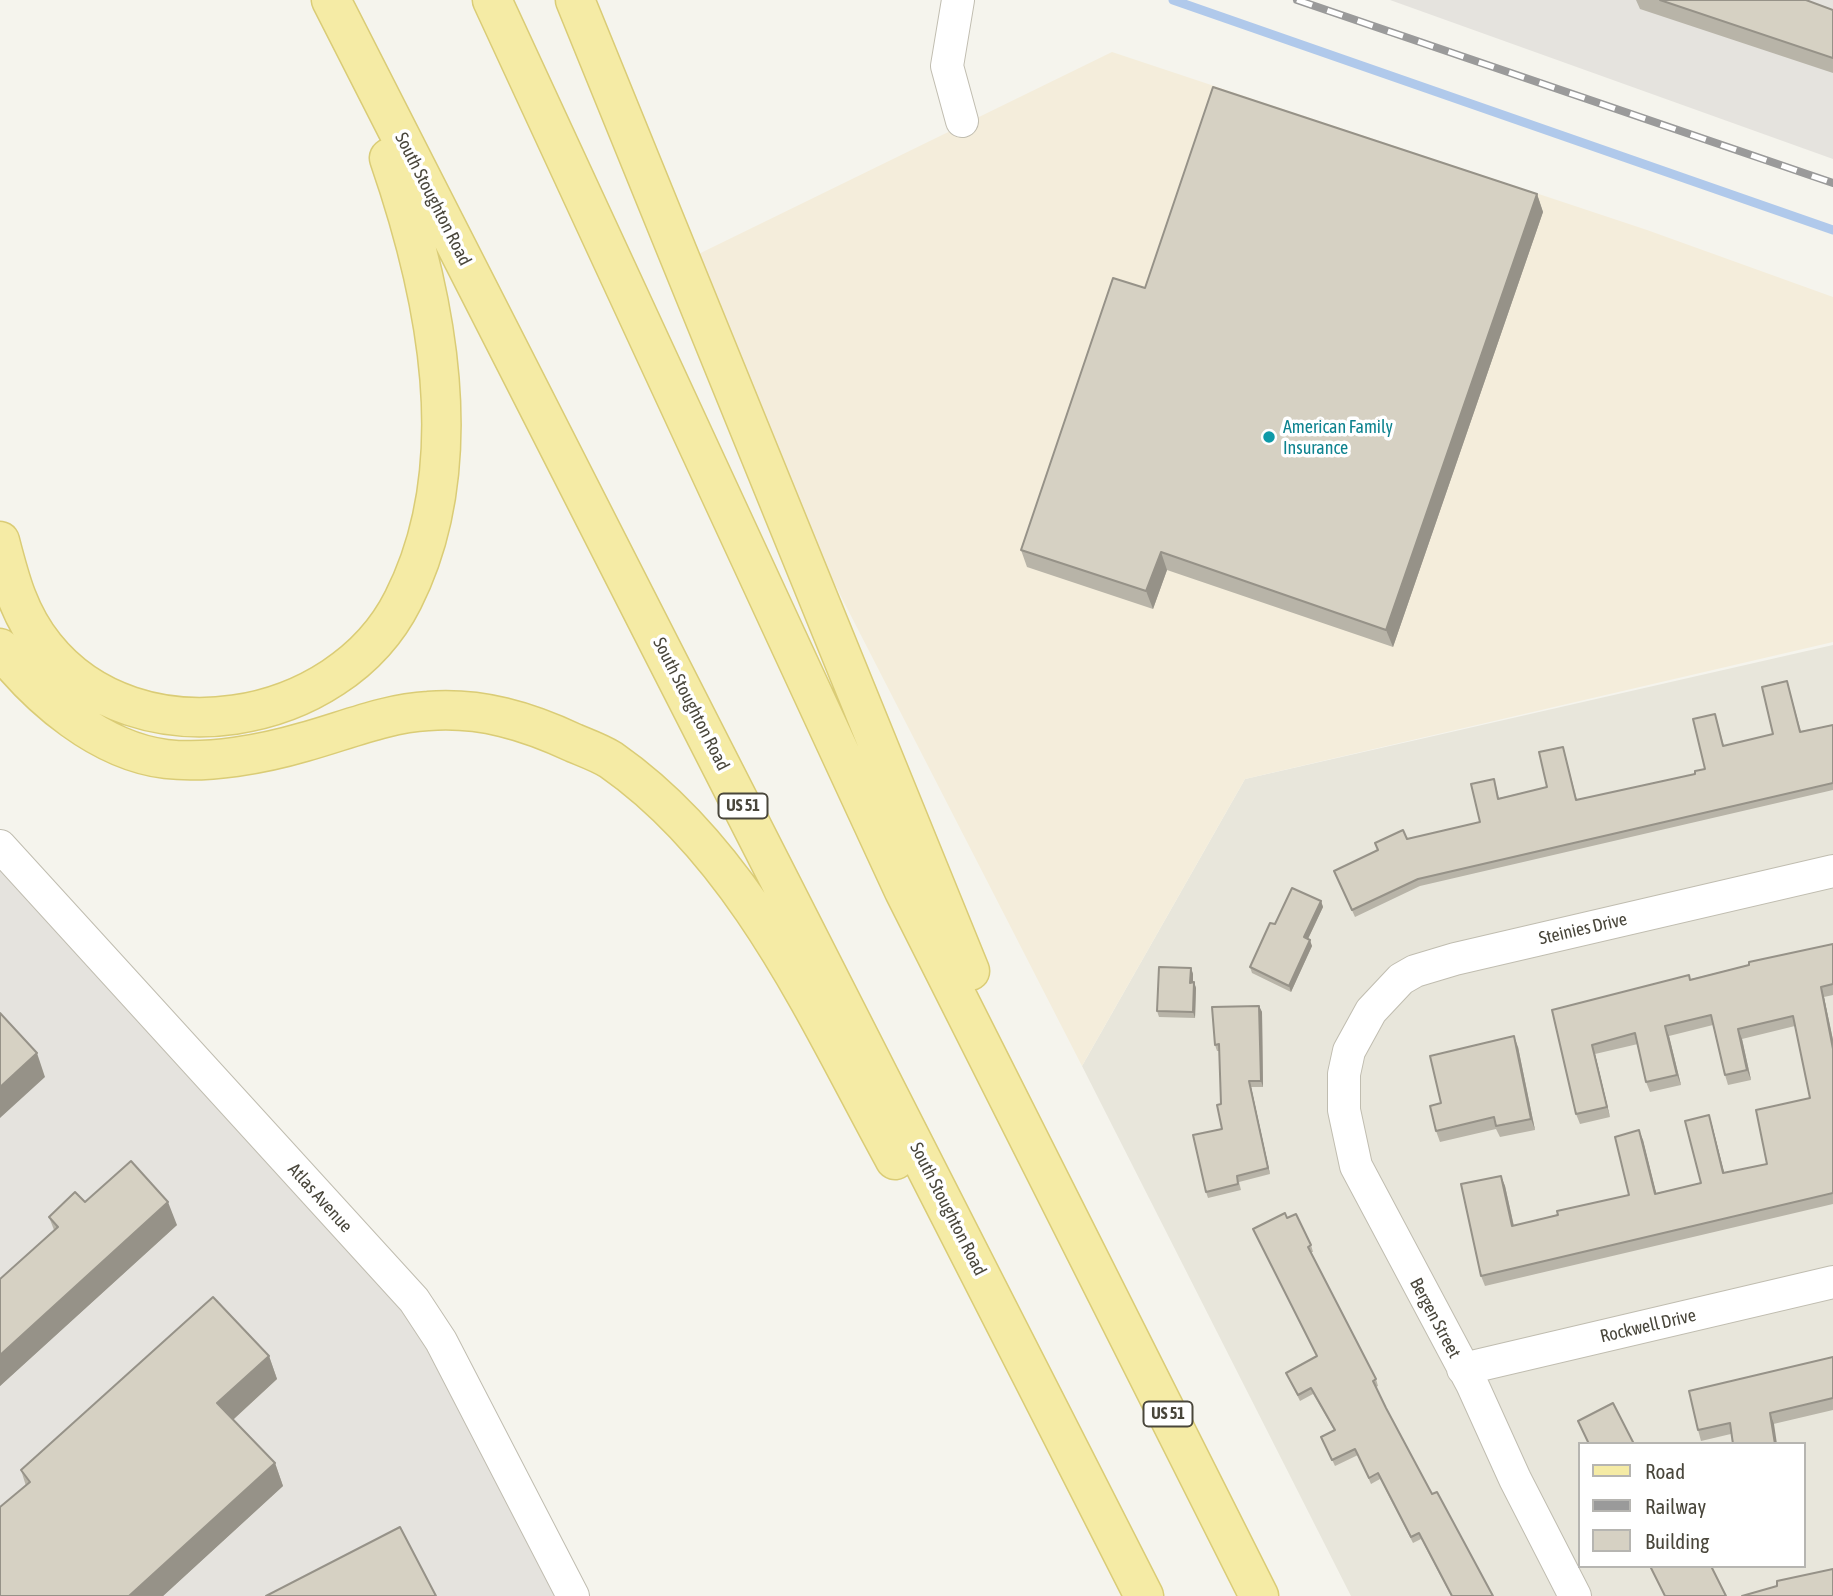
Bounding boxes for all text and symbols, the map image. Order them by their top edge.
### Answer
street label: South Stoughton Road [390,129,476,269]
place label: American Family Insurance [1283,416,1393,458]
marker: American Family Insurance [1261,429,1277,445]
street label: South Stoughton Road [648,634,734,774]
road number: US 51 [718,793,768,818]
street label: Steinies Drive [1537,908,1629,950]
street label: South Stoughton Road [905,1139,991,1279]
street label: Atlas Avenue [283,1159,357,1237]
street label: Bergen Street [1405,1274,1465,1362]
street label: Rockwell Drive [1598,1304,1698,1348]
road number: US 51 [1144,1402,1192,1426]
legend [1577,1442,1805,1568]
text: Road [1645,1459,1685,1483]
text: Railway [1645,1494,1706,1518]
text: Building [1645,1529,1709,1553]

